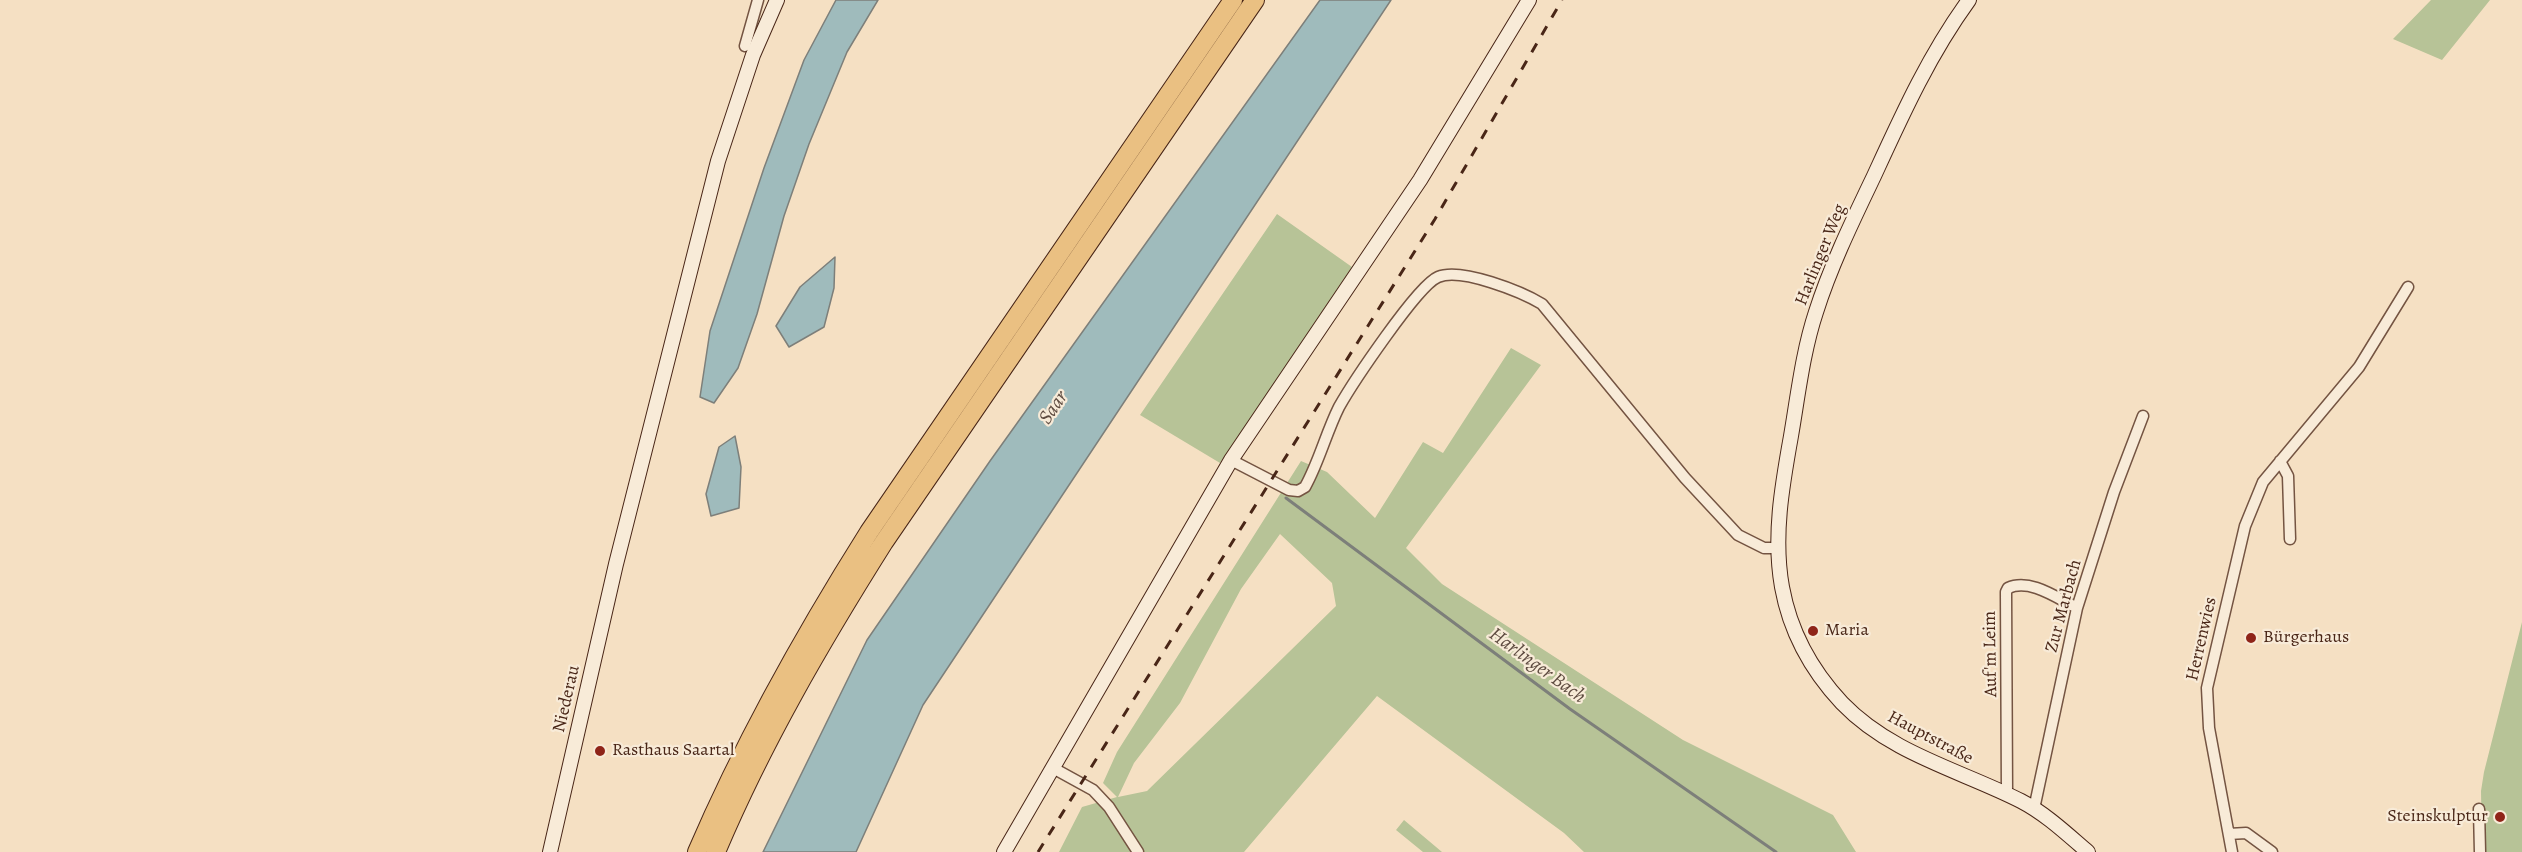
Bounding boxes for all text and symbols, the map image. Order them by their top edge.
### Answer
street label: Harlinger Weg [1791,201,1851,309]
water label: Saar [1034,387,1074,429]
street label: Zur Marbach [2041,557,2087,655]
street label: Herrenwies [2182,595,2222,683]
street label: Auf'm Leim [1979,611,2003,697]
place label: Maria [1825,620,1869,642]
water label: Harlinger Bach [1484,623,1590,709]
marker: Maria [1806,624,1820,638]
place label: Bürgerhaus [2263,627,2349,649]
marker: Bürgerhaus [2244,631,2258,645]
street label: Niederau [549,663,585,735]
street label: Hauptstraße [1884,706,1976,770]
place label: Rasthaus Saartal [612,740,734,762]
marker: Rasthaus Saartal [593,744,607,758]
place label: Steinskulptur [2387,806,2488,828]
marker: Steinskulptur [2493,810,2507,824]

